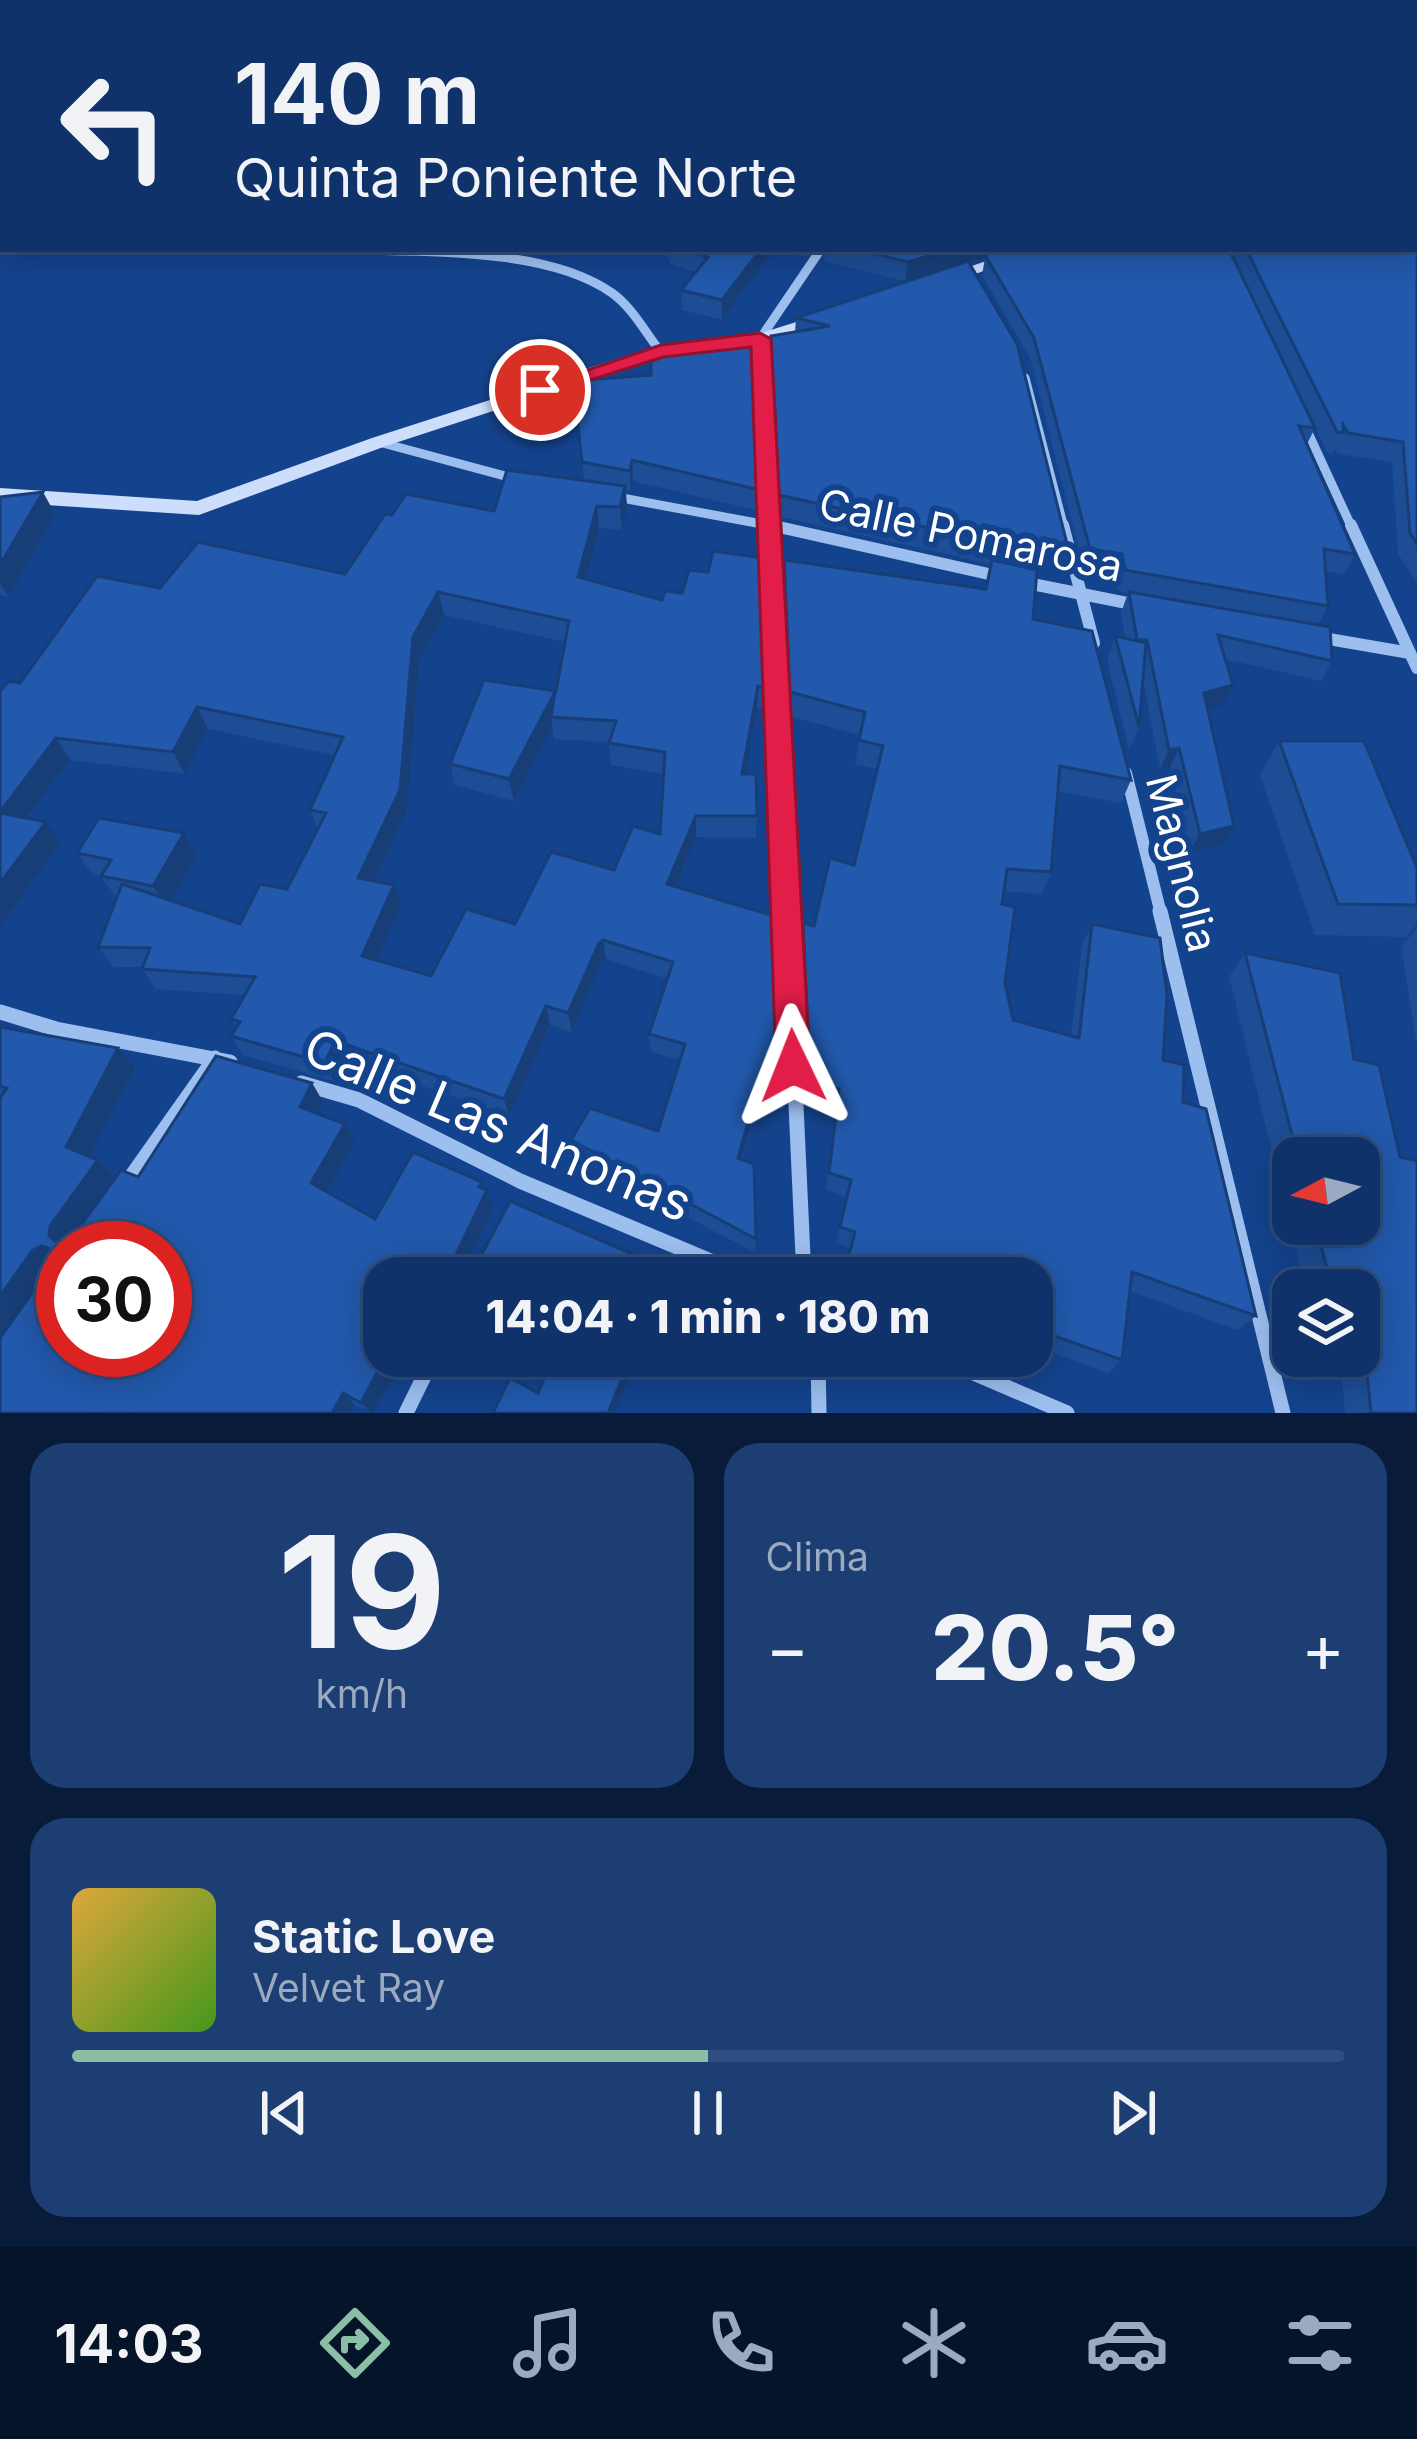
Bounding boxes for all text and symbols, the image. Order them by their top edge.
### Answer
text: 140 m [234,43,480,144]
icon: left [36,48,192,204]
text: Quinta Poniente Norte [234,145,797,210]
pin [489,339,591,441]
icon: arrive [507,357,573,423]
street label: Calle Pomarosa [815,477,1128,592]
street label: Magnolia [1136,769,1229,957]
position arrow [730,1003,856,1129]
street label: Calle Las Anonas [295,1015,701,1234]
north arrow [1272,1137,1380,1245]
map controls [1272,1137,1380,1377]
speed limit sign: 30 [36,1221,192,1377]
button: layers [1272,1269,1380,1377]
text: 14:04 · 1 min · 180 m [485,1289,931,1344]
text: 19 [277,1497,446,1686]
text: Clima [766,1533,869,1580]
text: 20.5° [931,1593,1179,1702]
text: − [766,1608,809,1688]
text: + [1301,1608,1345,1688]
text: km/h [315,1670,408,1717]
text: Static Love [252,1909,495,1964]
text: Velvet Ray [252,1964,445,2011]
icon: previous [251,2080,317,2146]
icon: pause [675,2080,741,2146]
icon: next [1100,2080,1166,2146]
icon: directions [313,2301,397,2385]
icon: music [506,2301,590,2385]
icon: phone [699,2301,783,2385]
icon: climate [892,2301,976,2385]
icon: car [1085,2301,1169,2385]
icon: filters [1278,2301,1362,2385]
text: 14:03 [55,2311,204,2376]

